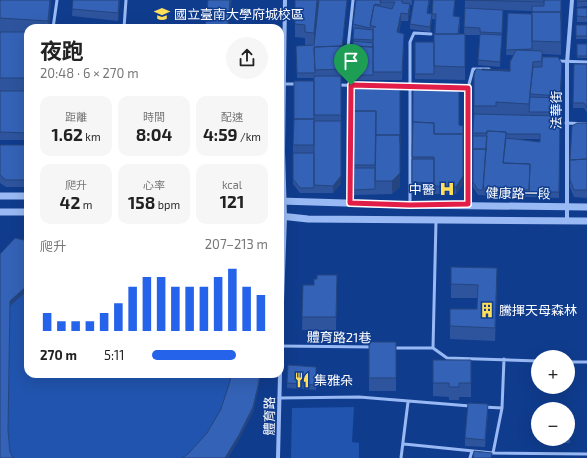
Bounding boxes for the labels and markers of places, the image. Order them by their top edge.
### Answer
school or university icon: 國立臺南大學府城校區 [153,5,171,23]
place label: 國立臺南大學府城校區 [174,6,304,22]
pin [334,44,368,85]
hospital icon: 中醫 [438,180,456,198]
place label: 中醫 [409,181,435,197]
building icon: 騰揮天母森林 [478,301,496,319]
place label: 騰揮天母森林 [499,302,577,318]
restaurant icon: 集雅朵 [293,371,311,389]
place label: 集雅朵 [314,372,353,388]

